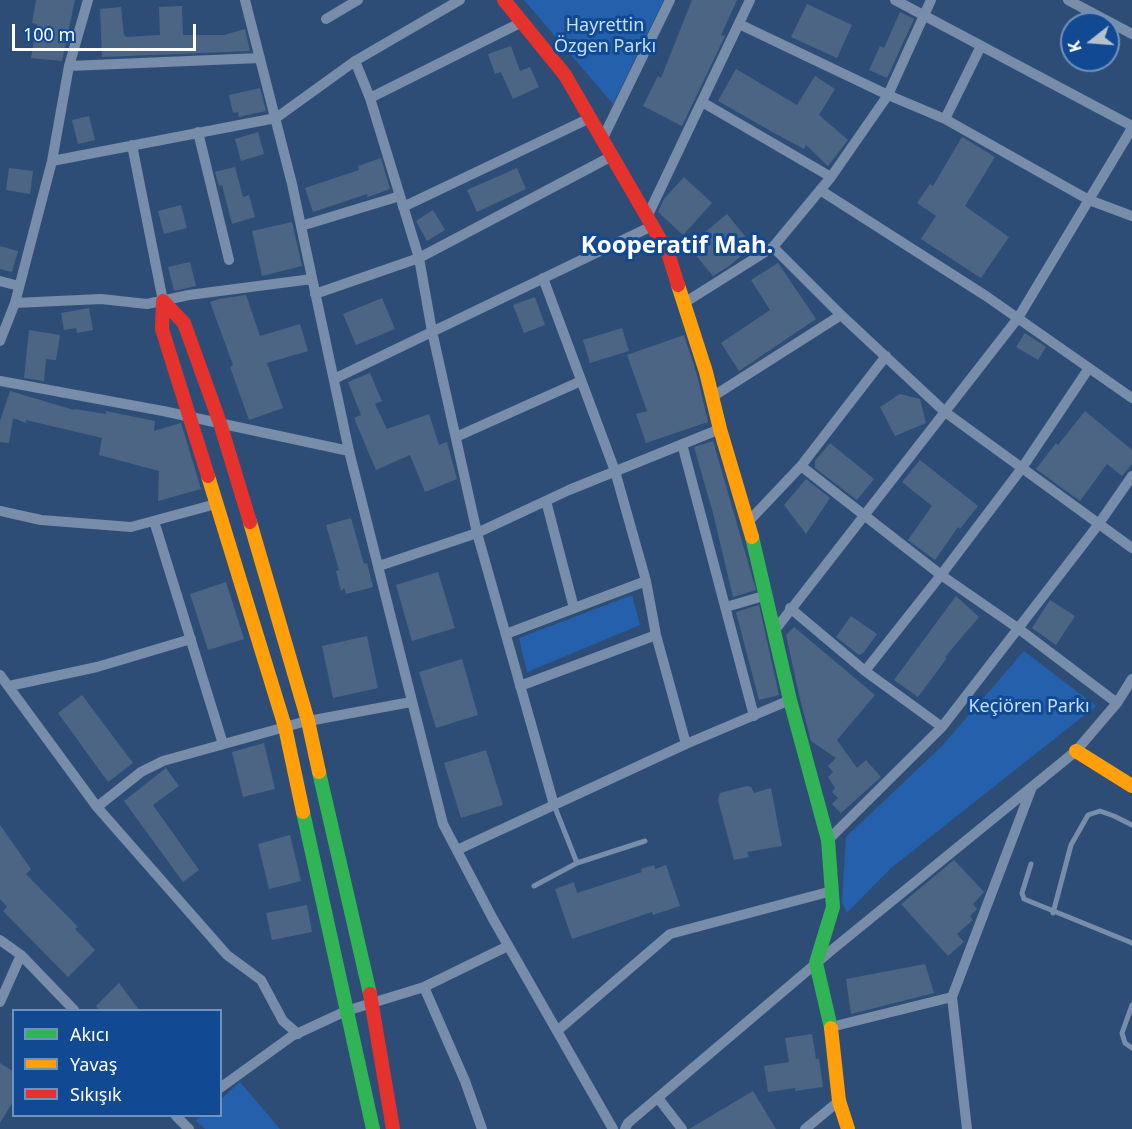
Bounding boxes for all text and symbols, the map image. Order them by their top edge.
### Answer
scale bar [15,12,200,50]
north arrow [1060,12,1120,72]
park label: Hayrettin Özgen Parkı [554,15,656,57]
text: 100 m [23,22,75,46]
text: K [1063,38,1087,55]
district label: Kooperatif Mah. [581,232,773,260]
park label: Keçiören Parkı [968,696,1090,718]
legend [12,1009,222,1117]
text: Akıcı [70,1022,109,1046]
text: Yavaş [70,1052,117,1076]
text: Sıkışık [70,1082,122,1106]

